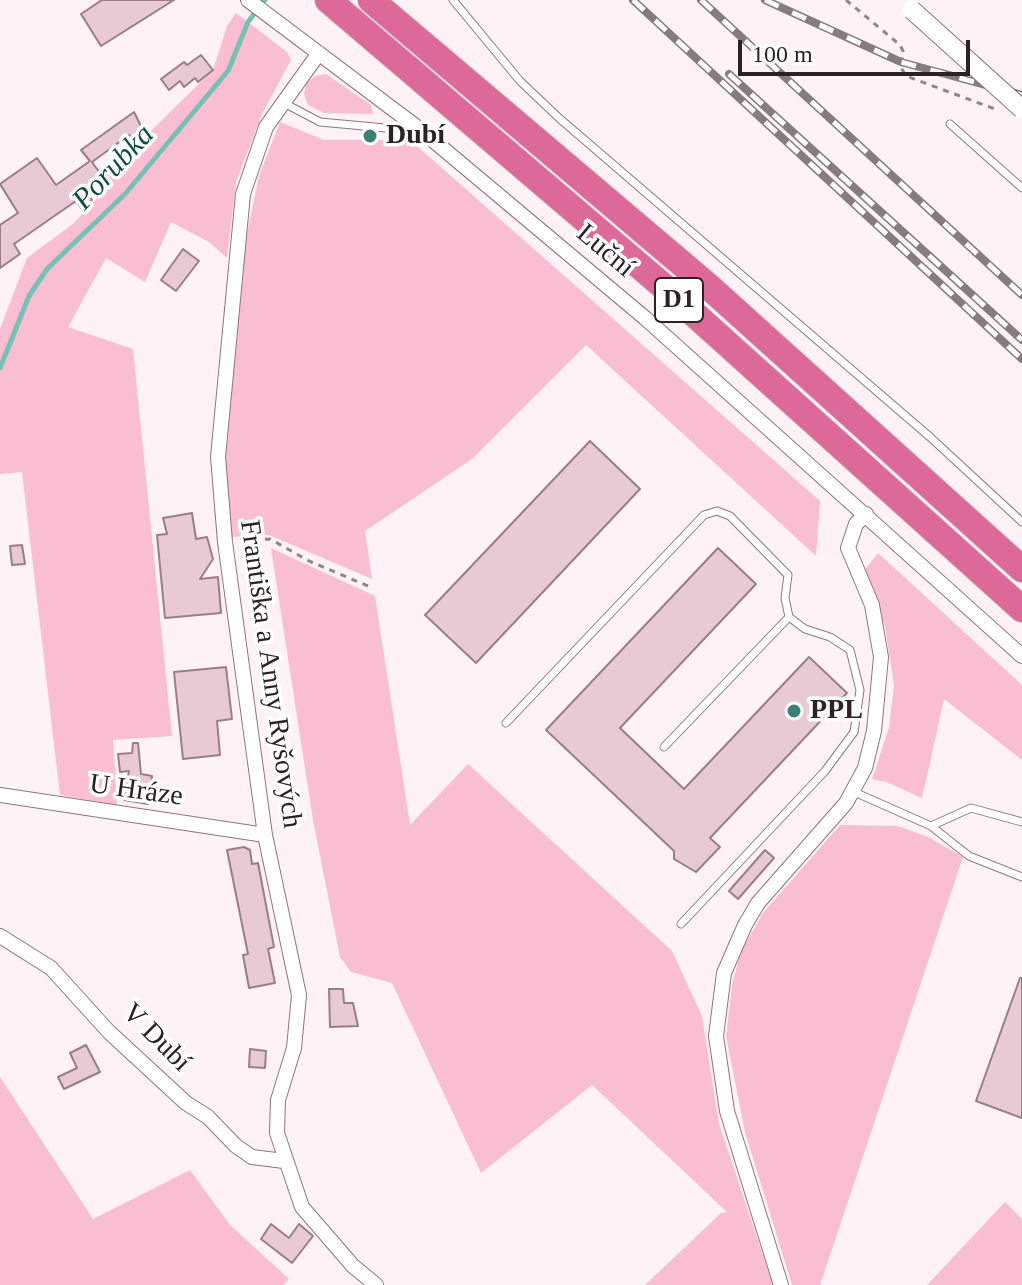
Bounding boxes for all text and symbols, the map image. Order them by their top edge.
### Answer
scale bar [742,24,974,74]
text: 100 m [752,41,813,67]
water label: Porubka [66,118,162,218]
place label: Dubí [386,119,445,153]
marker: Dubí [361,127,379,145]
street label: Luční [569,217,641,285]
road number: D1 [655,278,703,322]
street label: Františka a Anny Ryšových [232,518,308,830]
place label: PPL [810,694,863,728]
marker: PPL [785,702,803,720]
street label: U Hráze [87,768,185,814]
street label: V Dubí [115,997,197,1079]

